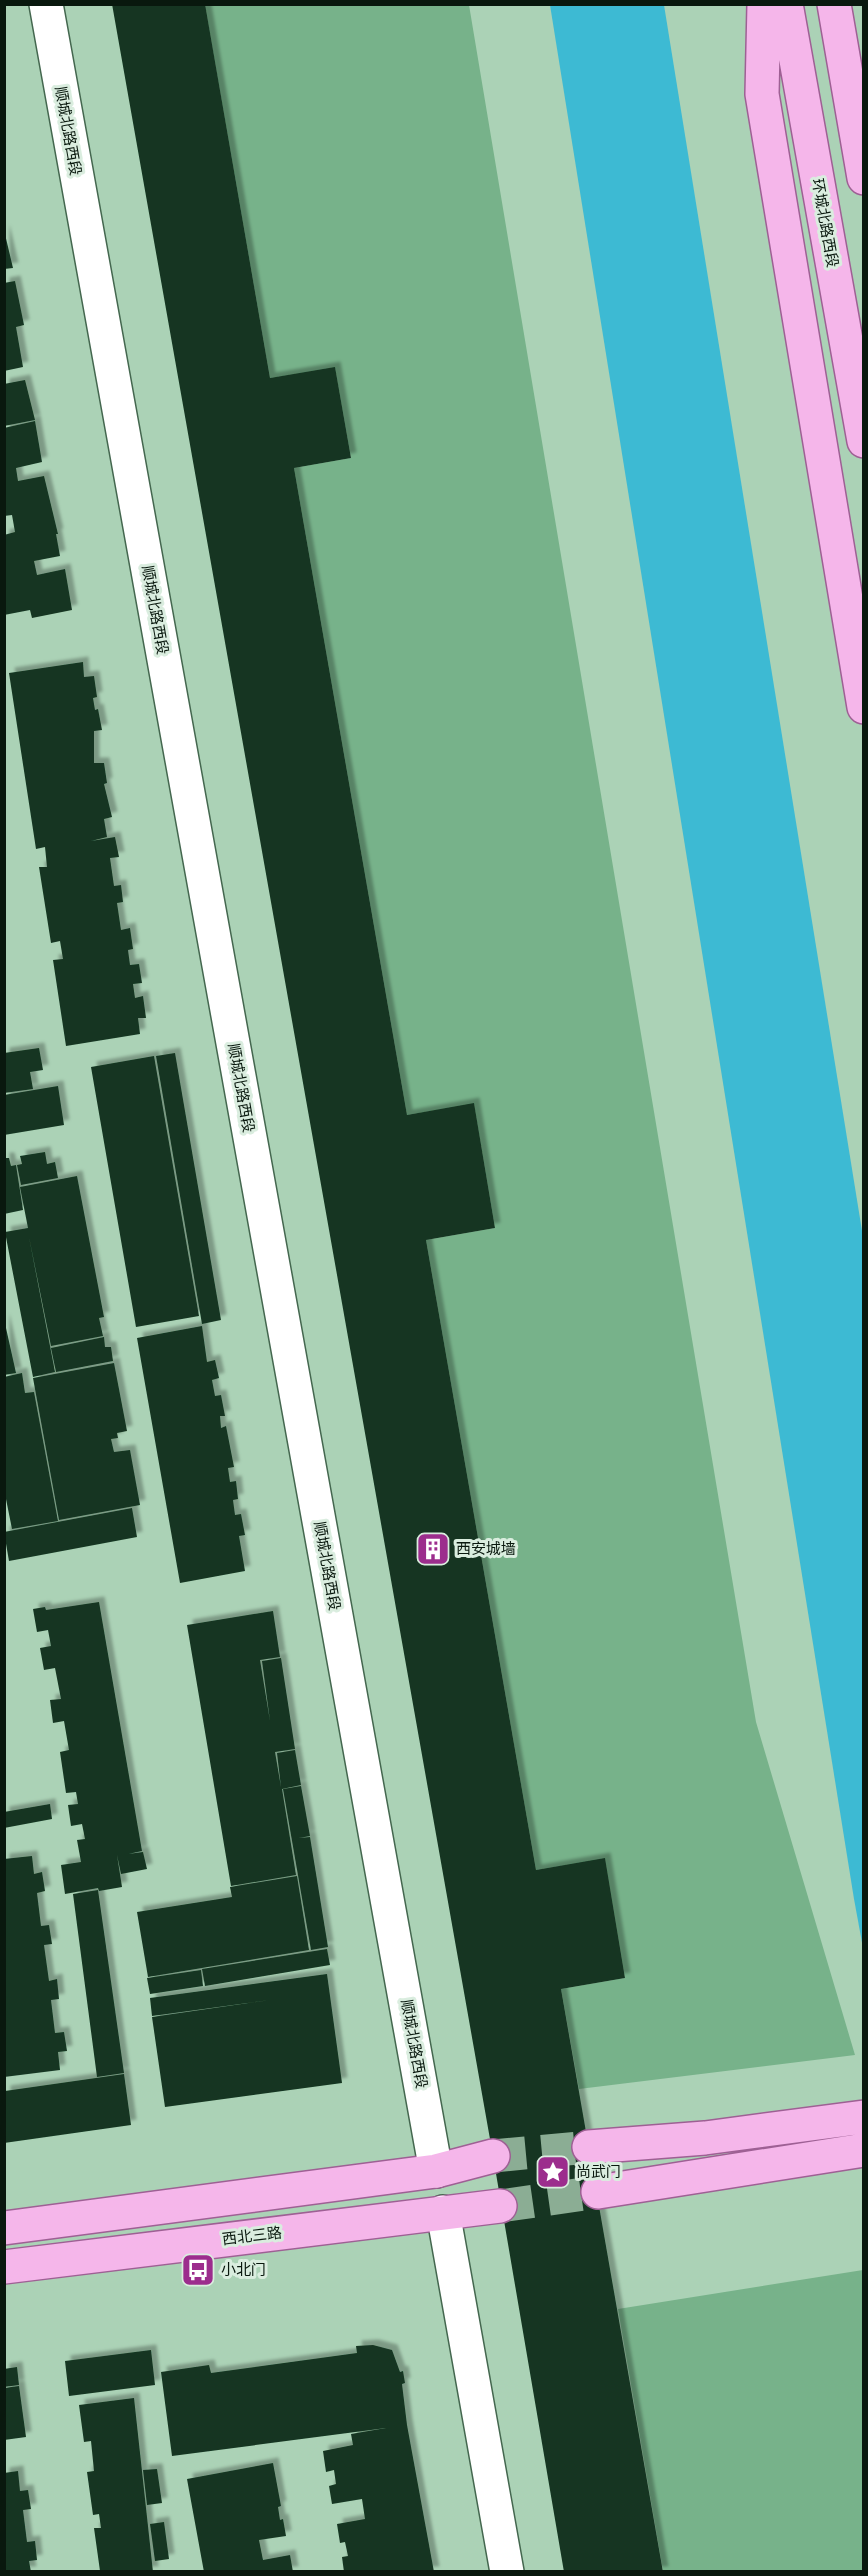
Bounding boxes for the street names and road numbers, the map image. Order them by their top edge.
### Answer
street label: 顺城北路西段 [51,85,85,177]
street label: 环城北路西段 [808,177,842,269]
street label: 顺城北路西段 [138,564,172,656]
street label: 顺城北路西段 [224,1042,258,1134]
street label: 顺城北路西段 [310,1520,344,1612]
street label: 顺城北路西段 [397,1998,431,2090]
street label: 西北三路 [221,2223,283,2249]

